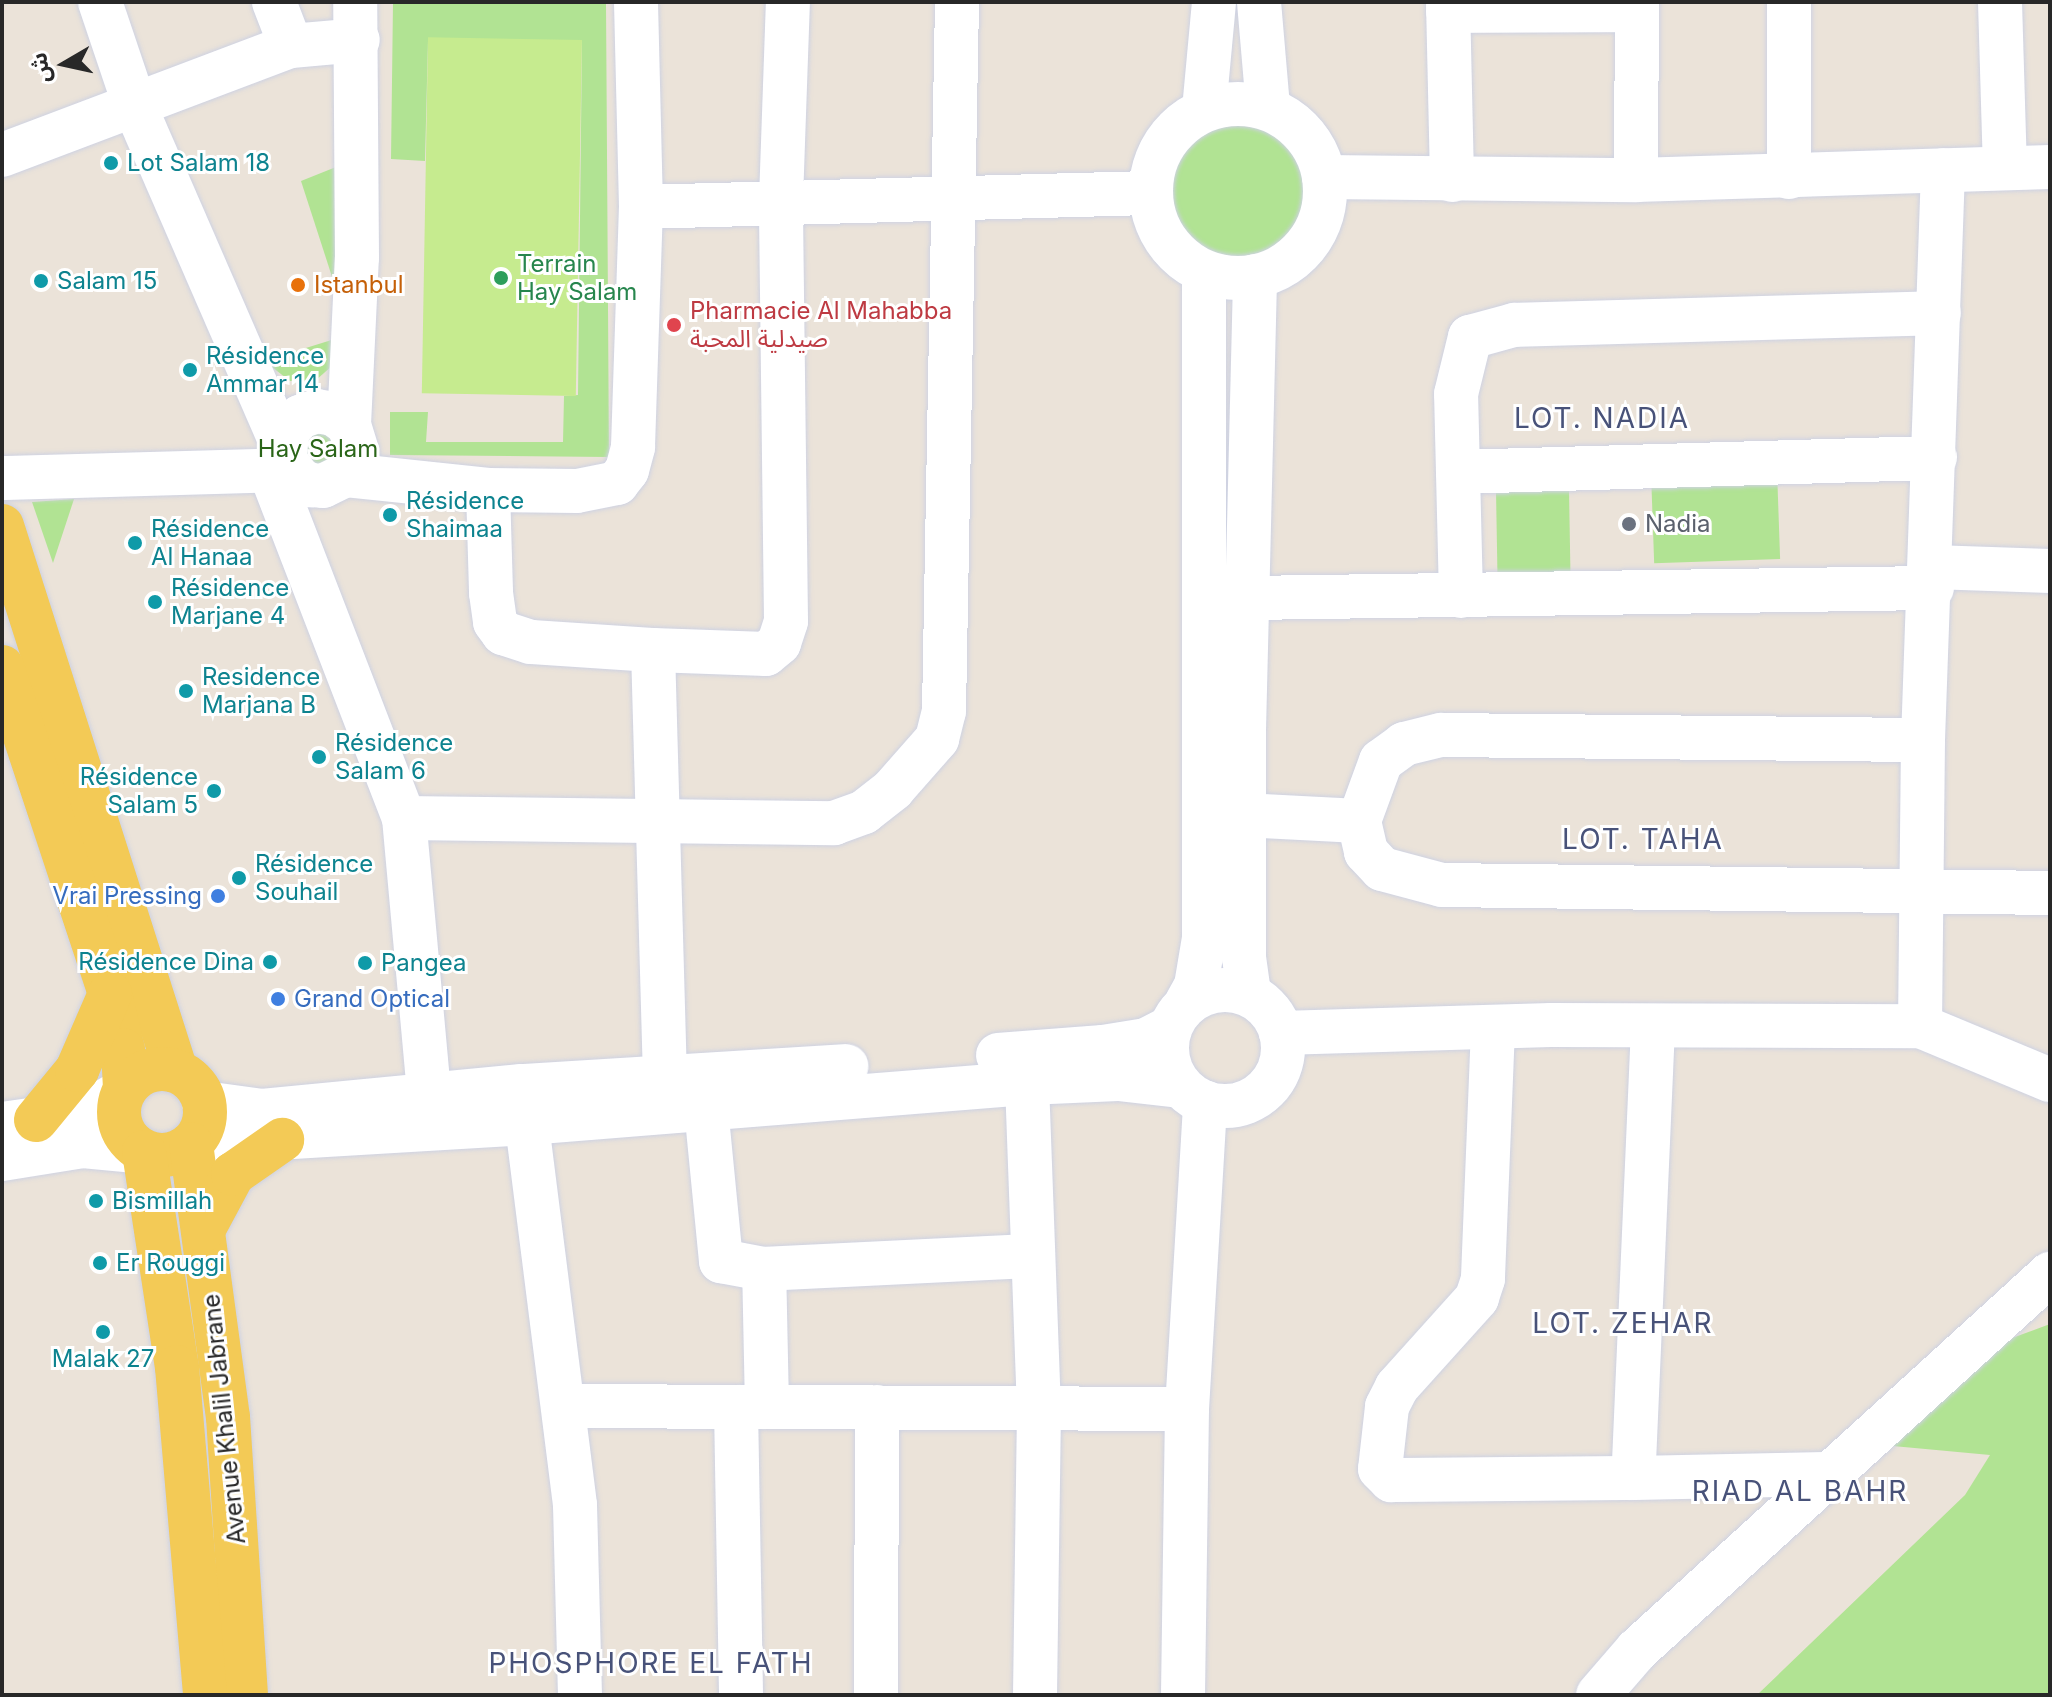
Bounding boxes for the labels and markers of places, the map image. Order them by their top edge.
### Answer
place label: Lot Salam 18 [127,149,270,177]
marker: Lot Salam 18 [102,154,120,172]
place label: Terrain Hay Salam [517,250,637,306]
place label: Salam 15 [57,267,157,295]
marker: Terrain Hay Salam [492,269,510,287]
place label: Istanbul [314,271,403,299]
marker: Salam 15 [32,272,50,290]
marker: Istanbul [289,276,307,294]
place label: Pharmacie Al Mahabba صيدلية المحبة [690,297,952,353]
marker: Pharmacie Al Mahabba صيدلية المحبة [665,316,683,334]
place label: Résidence Ammar 14 [206,342,324,398]
marker: Résidence Ammar 14 [181,361,199,379]
place label: Résidence Shaimaa [406,487,524,543]
marker: Résidence Shaimaa [381,506,399,524]
place label: Nadia [1645,510,1711,538]
place label: Résidence Al Hanaa [151,515,269,571]
marker: Nadia [1620,515,1638,533]
marker: Résidence Al Hanaa [126,534,144,552]
place label: Résidence Marjane 4 [171,574,289,630]
marker: Résidence Marjane 4 [146,593,164,611]
place label: Residence Marjana B [202,663,320,719]
marker: Residence Marjana B [177,682,195,700]
place label: Résidence Salam 6 [335,729,453,785]
marker: Résidence Salam 6 [310,748,328,766]
place label: Résidence Salam 5 [80,763,198,819]
marker: Résidence Salam 5 [205,782,223,800]
place label: Résidence Souhail [255,850,373,906]
marker: Résidence Souhail [230,869,248,887]
place label: Vrai Pressing [52,882,202,910]
marker: Vrai Pressing [209,887,227,905]
place label: Résidence Dina [78,948,254,976]
place label: Pangea [381,949,466,977]
marker: Résidence Dina [261,953,279,971]
marker: Pangea [356,954,374,972]
place label: Grand Optical [294,985,450,1013]
marker: Grand Optical [269,990,287,1008]
place label: Bismillah [112,1187,212,1215]
marker: Bismillah [87,1192,105,1210]
place label: Er Rouggi [116,1249,225,1277]
marker: Er Rouggi [91,1254,109,1272]
marker: Malak 27 [94,1323,112,1341]
place label: Malak 27 [52,1345,154,1373]

